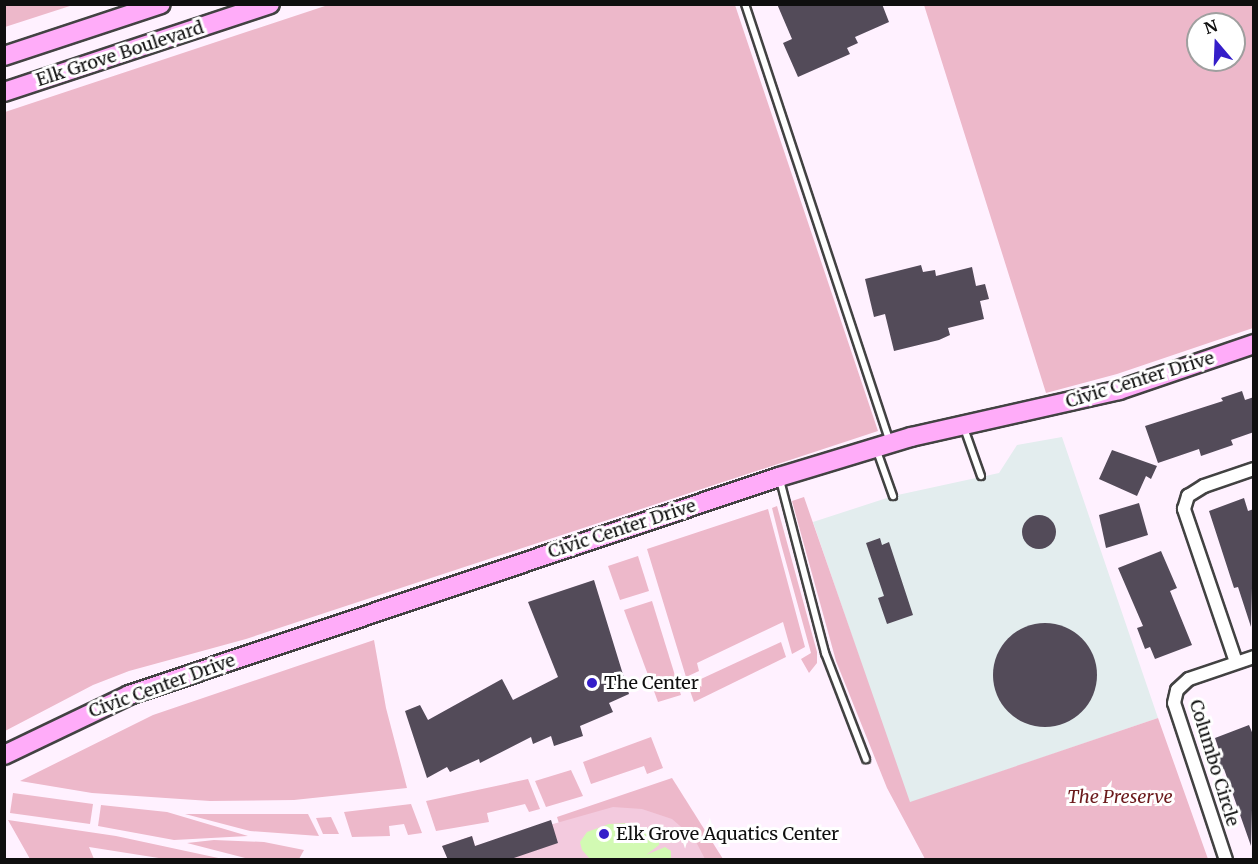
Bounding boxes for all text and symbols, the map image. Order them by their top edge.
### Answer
north arrow [1186,12,1246,72]
text: N [1202,15,1220,38]
street label: Elk Grove Boulevard [33,17,207,91]
street label: Civic Center Drive [1063,347,1217,413]
street label: Civic Center Drive [545,495,699,563]
street label: Civic Center Drive [86,649,238,723]
place label: The Center [604,672,699,694]
marker: The Center [585,676,599,690]
street label: Columbo Circle [1185,697,1243,829]
park label: The Preserve [1067,786,1173,808]
place label: Elk Grove Aquatics Center [616,823,839,845]
marker: Elk Grove Aquatics Center [597,827,611,841]

